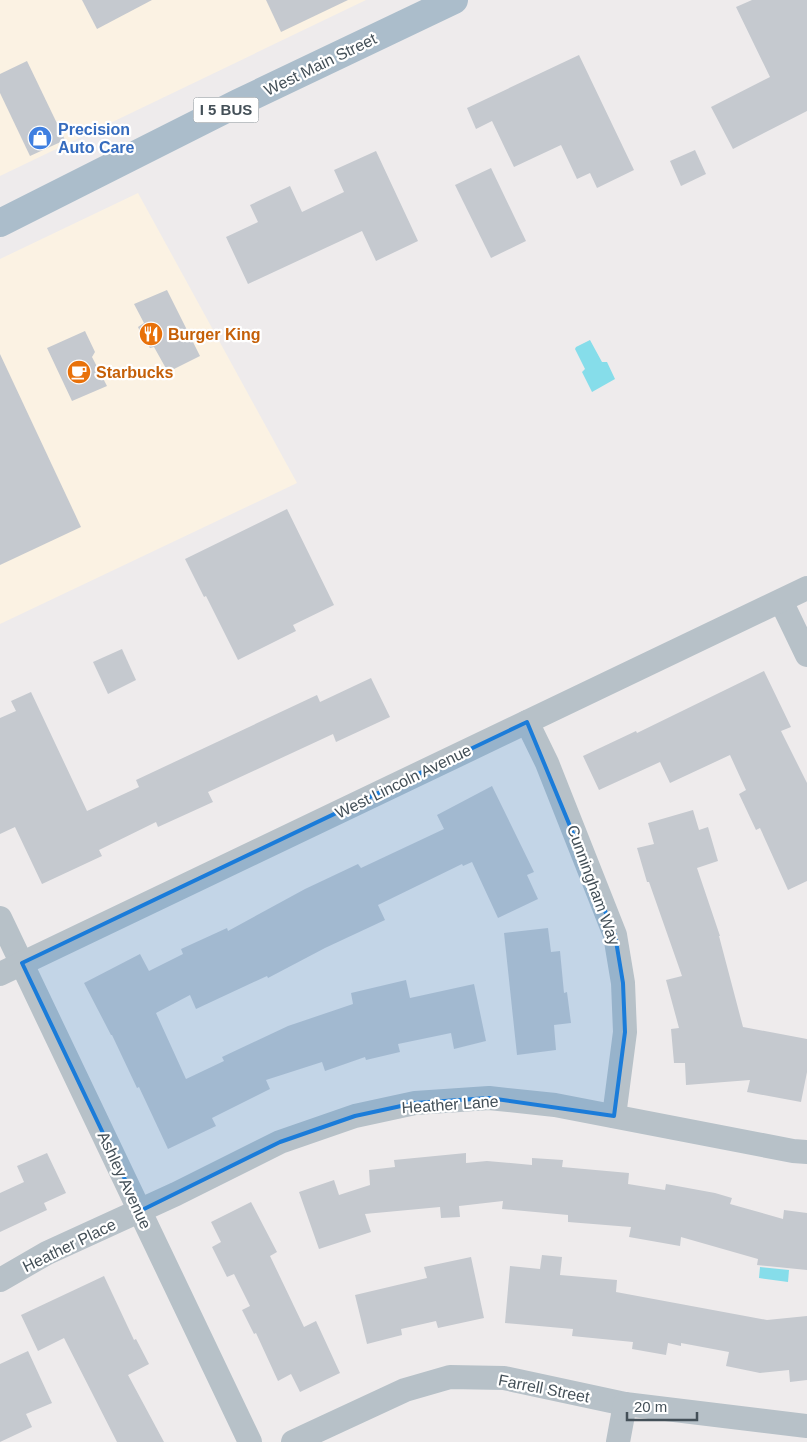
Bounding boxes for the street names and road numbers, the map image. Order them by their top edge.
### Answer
street label: West Main Street [261,30,379,99]
road number: I 5 BUS [194,98,258,122]
street label: West Lincoln Avenue [333,741,474,822]
street label: Cunningham Way [564,823,623,948]
street label: Heather Lane [401,1093,499,1116]
street label: Ashley Avenue [95,1129,155,1232]
street label: Heather Place [20,1216,119,1275]
street label: Farrell Street [497,1371,591,1406]

